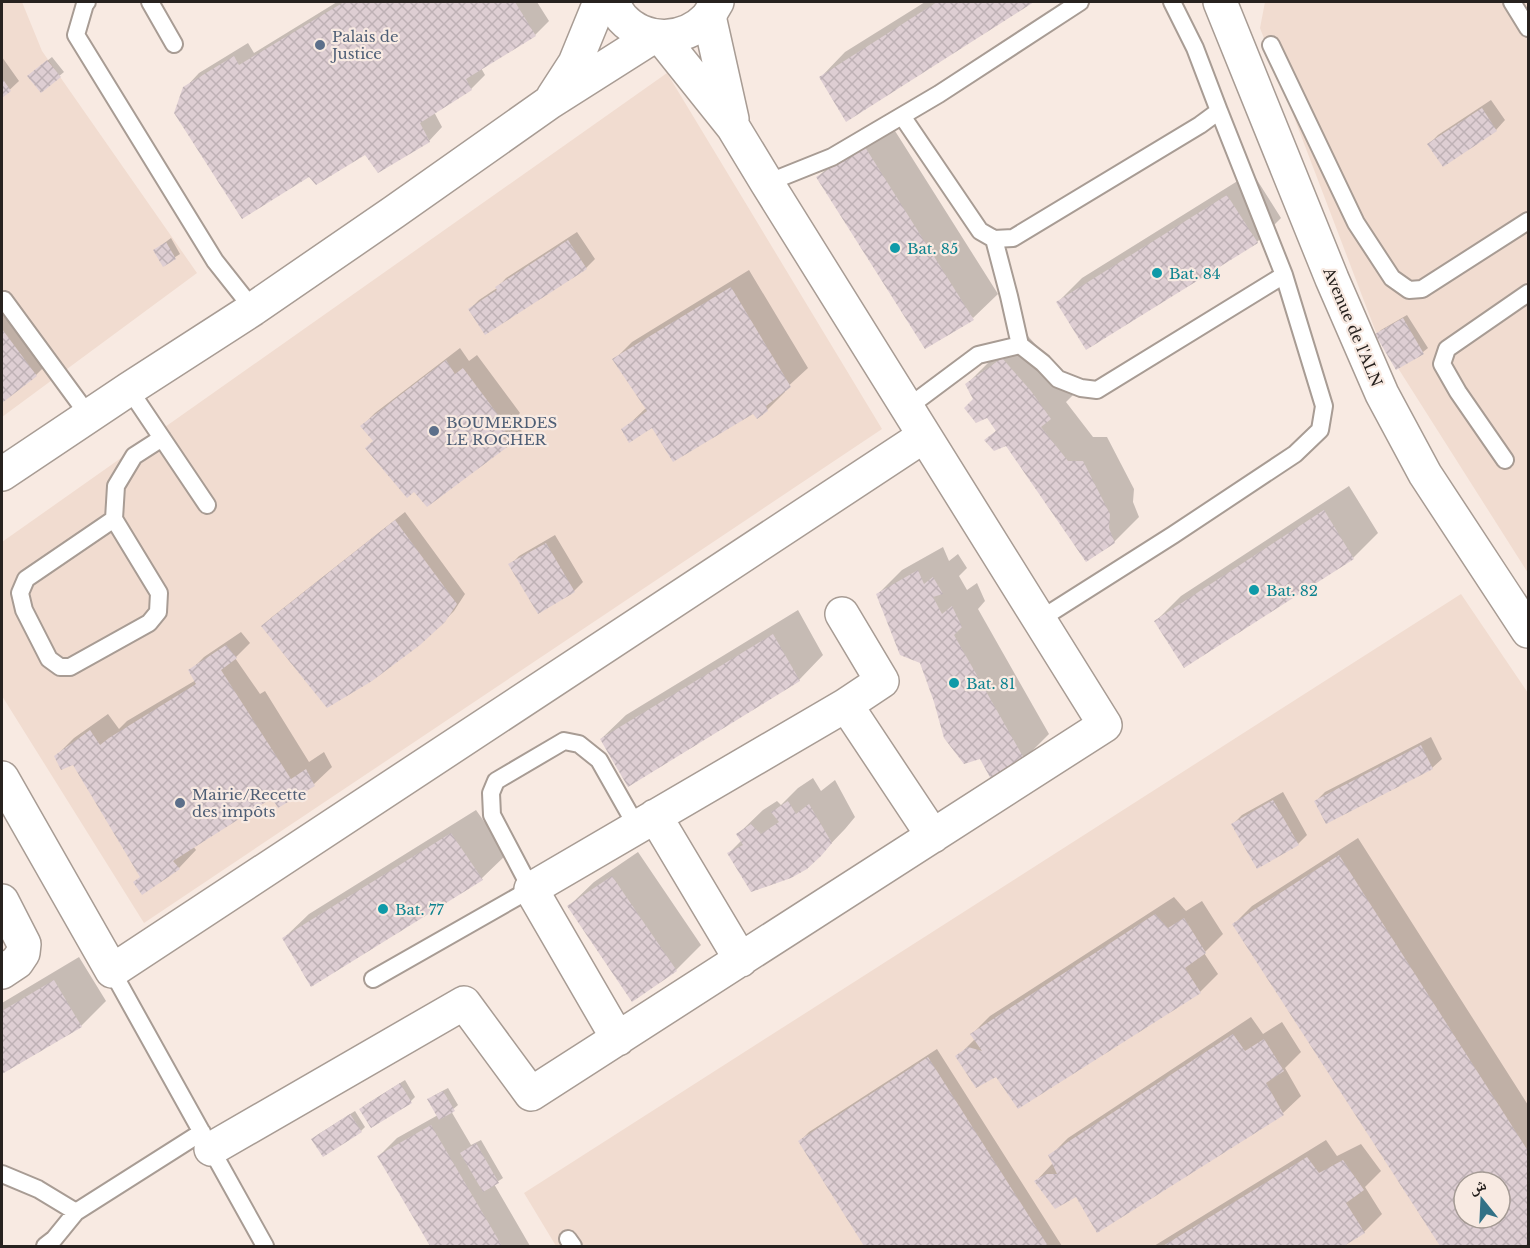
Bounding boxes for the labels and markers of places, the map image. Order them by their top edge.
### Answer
place label: Palais de Justice [330,27,399,63]
marker: Palais de Justice [313,38,327,52]
place label: Bat. 85 [907,239,958,258]
marker: Bat. 85 [888,241,902,255]
place label: Bat. 84 [1169,264,1221,283]
marker: Bat. 84 [1150,266,1164,280]
place label: BOUMERDES LE ROCHER [446,413,557,449]
marker: BOUMERDES LE ROCHER [427,424,441,438]
place label: Bat. 82 [1266,581,1318,600]
marker: Bat. 82 [1247,583,1261,597]
place label: Bat. 81 [966,674,1016,693]
marker: Bat. 81 [947,676,961,690]
place label: Mairie/Recette des impôts [192,785,306,821]
marker: Mairie/Recette des impôts [173,796,187,810]
place label: Bat. 77 [395,900,444,919]
marker: Bat. 77 [376,902,390,916]

